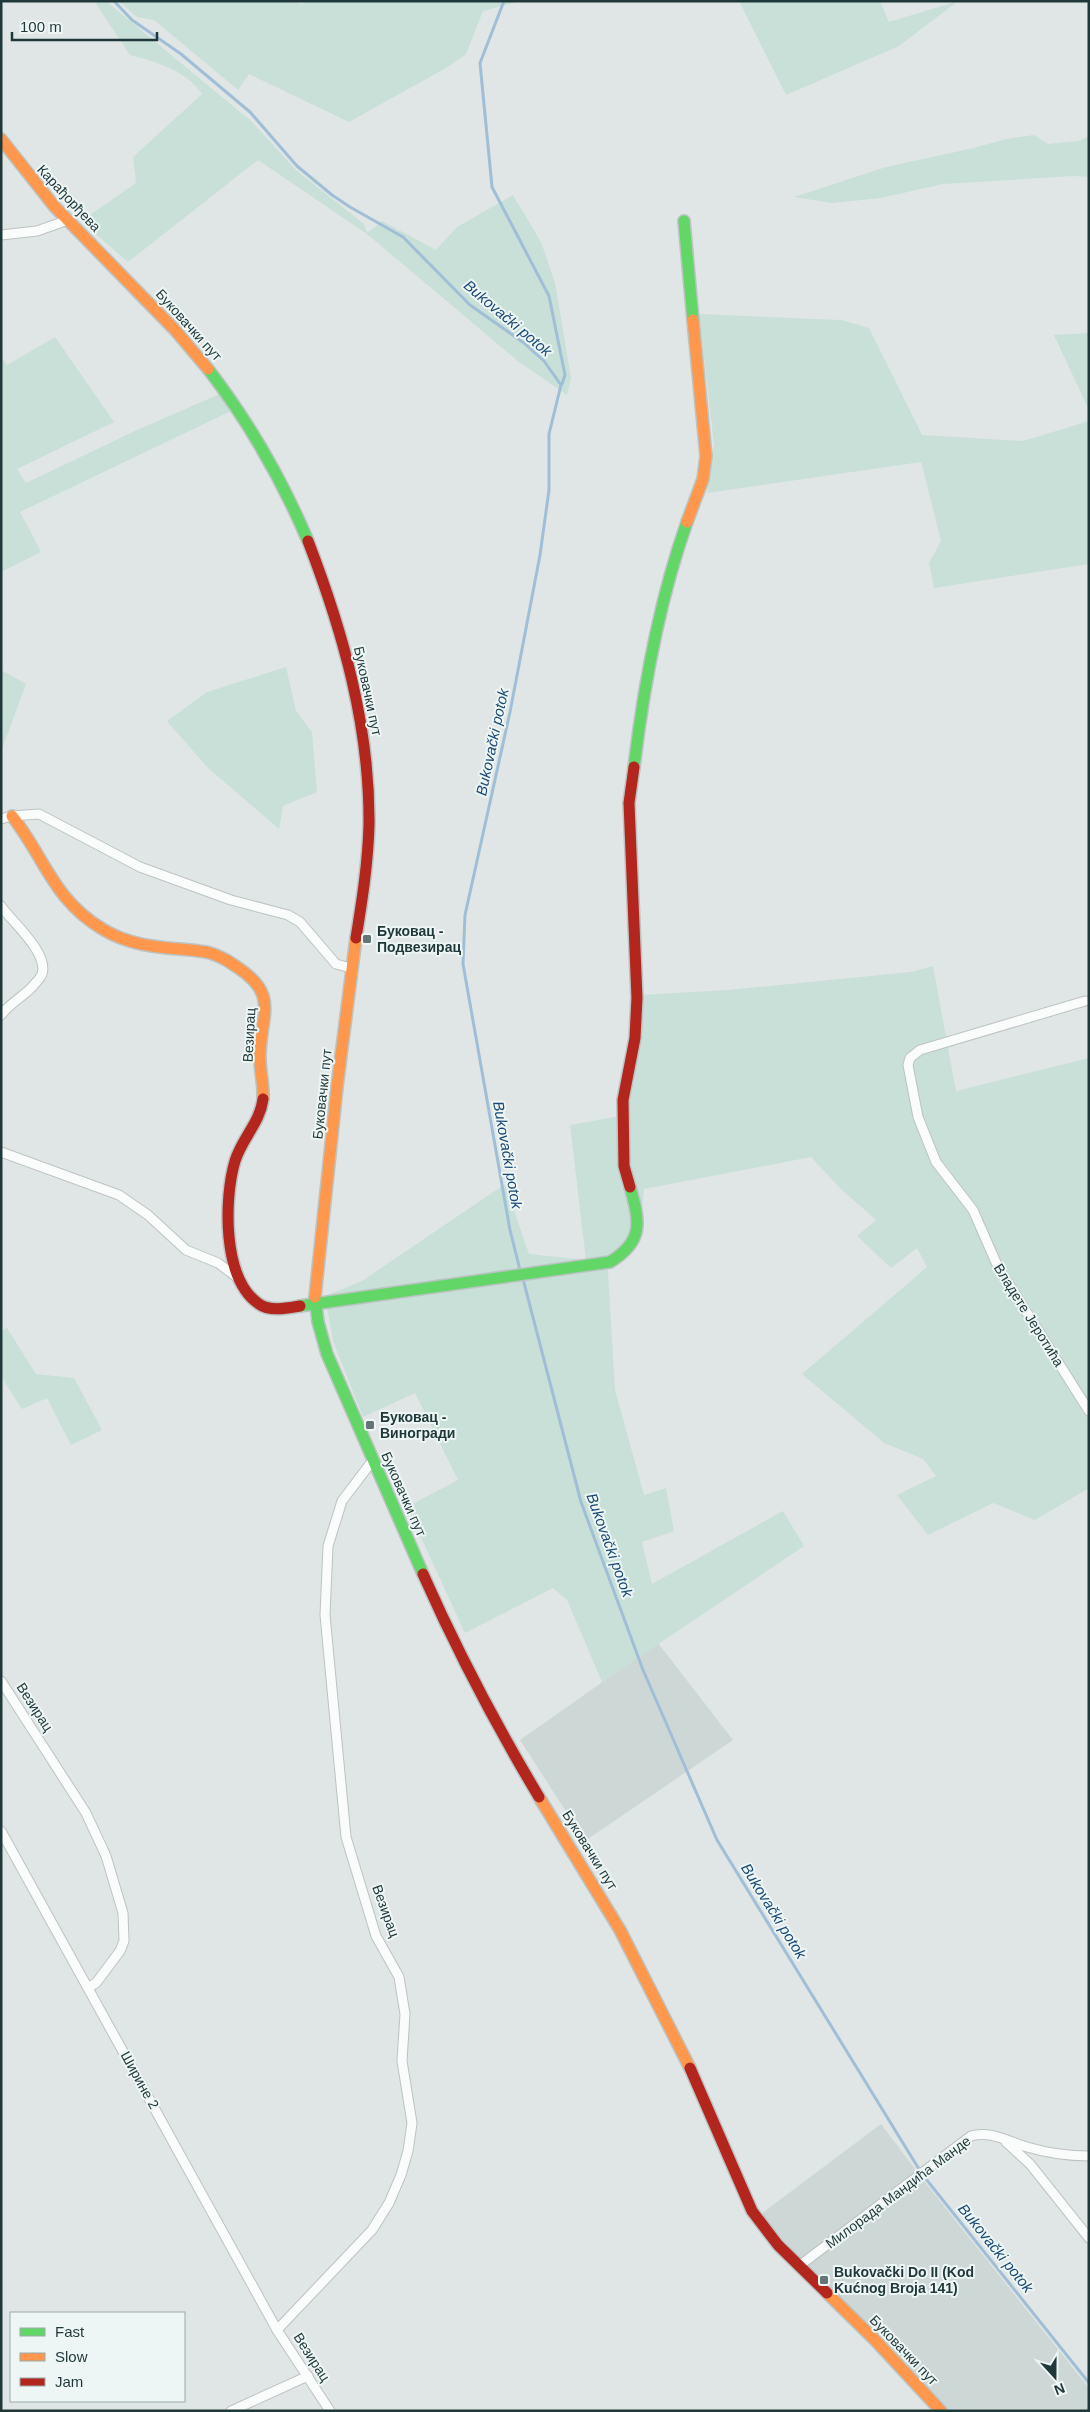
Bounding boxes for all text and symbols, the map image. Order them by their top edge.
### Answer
scale bar [12,10,158,42]
text: 100 m [20,18,62,35]
street label: Карађорђева [34,161,104,235]
water label: Bukovački potok [461,276,556,361]
street label: Буковачки пут [153,286,226,365]
street label: Буковачки пут [351,645,385,738]
water label: Bukovački potok [472,685,512,797]
place label: Буковац - Подвезирац [377,923,461,955]
marker: Буковац - Подвезирац [361,933,373,945]
street label: Везирац [240,1007,258,1063]
street label: Буковачки пут [309,1047,335,1140]
water label: Bukovački potok [490,1100,526,1212]
street label: Владете Јеротића [991,1260,1067,1370]
place label: Буковац - Виногради [380,1409,455,1441]
marker: Буковац - Виногради [364,1419,376,1431]
street label: Буковачки пут [378,1449,430,1539]
water label: Bukovački potok [583,1491,637,1601]
street label: Везирац [13,1680,57,1734]
street label: Буковачки пут [559,1807,621,1893]
water label: Bukovački potok [738,1860,811,1963]
street label: Везирац [369,1883,403,1939]
street label: Ширине 2 [118,2048,162,2112]
street label: Милорада Мандића Манде [822,2132,974,2252]
water label: Bukovački potok [955,2200,1038,2297]
place label: Bukovački Do II (Kod Kućnog Broja 141) [834,2264,974,2296]
marker: Bukovački Do II (Kod Kućnog Broja 141) [818,2274,830,2286]
legend [10,2312,185,2402]
street label: Буковачки пут [867,2312,942,2389]
text: Fast [55,2323,85,2340]
street label: Везирац [290,2330,334,2384]
text: Slow [55,2348,88,2365]
north arrow [1030,2352,1080,2402]
text: Jam [55,2373,83,2390]
text: N [1052,2380,1067,2398]

